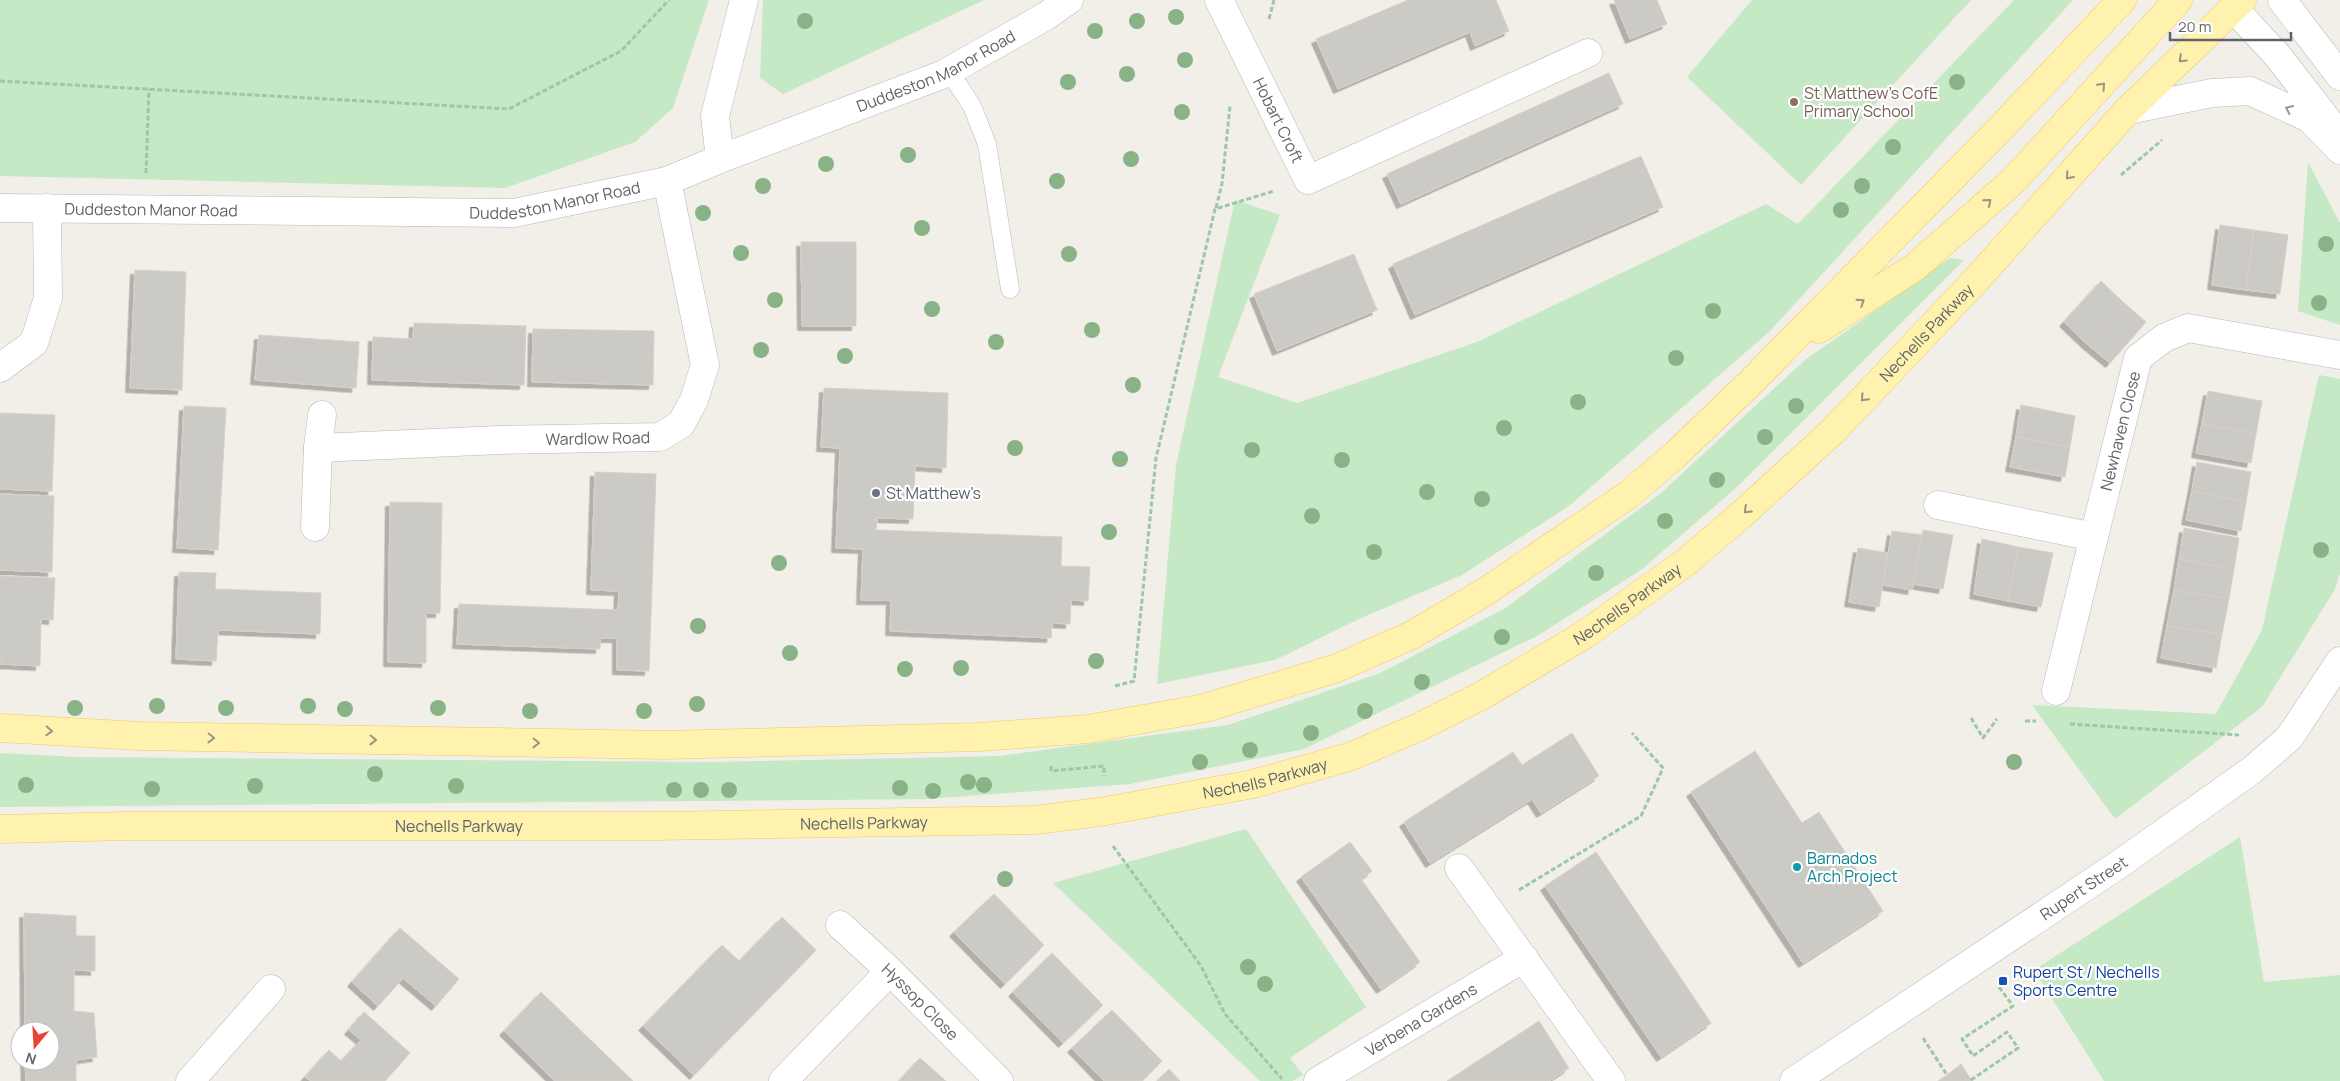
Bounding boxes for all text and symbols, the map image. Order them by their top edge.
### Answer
scale bar [2170,10,2291,42]
text: 20 m [2178,16,2211,37]
street label: Duddeston Manor Road [853,25,1019,117]
one-way arrow [2179,53,2188,62]
street label: Hobart Croft [1248,74,1309,167]
place label: St Matthew's CofE Primary School [1804,82,1938,122]
one-way arrow [2096,82,2105,91]
marker: St Matthew's CofE Primary School [1788,96,1800,108]
one-way arrow [2285,104,2294,115]
one-way arrow [2066,170,2075,179]
street label: Duddeston Manor Road [469,176,642,224]
street label: Duddeston Manor Road [64,198,238,221]
one-way arrow [1983,199,1992,208]
street label: Nechells Parkway [1874,278,1979,386]
one-way arrow [1855,299,1864,308]
street label: Newhaven Close [2095,369,2145,493]
one-way arrow [1861,392,1870,401]
street label: Wardlow Road [545,426,650,450]
place label: St Matthew's [886,482,981,504]
marker: St Matthew's [870,487,882,499]
one-way arrow [1744,504,1753,513]
street label: Nechells Parkway [1569,558,1686,650]
one-way arrow [45,725,53,736]
one-way arrow [207,732,215,743]
one-way arrow [370,735,378,745]
one-way arrow [532,738,540,748]
street label: Nechells Parkway [1201,752,1330,804]
street label: Nechells Parkway [800,811,929,835]
street label: Nechells Parkway [395,815,523,837]
place label: Barnados Arch Project [1807,847,1898,887]
street label: Rupert Street [2035,851,2132,925]
marker: Barnados Arch Project [1791,861,1803,873]
street label: Hyssop Close [877,958,964,1045]
place label: Rupert St / Nechells Sports Centre [2013,961,2160,1001]
marker: Rupert St / Nechells Sports Centre [1997,975,2009,987]
street label: Verbena Gardens [1361,978,1481,1061]
north arrow [10,1021,60,1071]
text: N [23,1048,39,1069]

